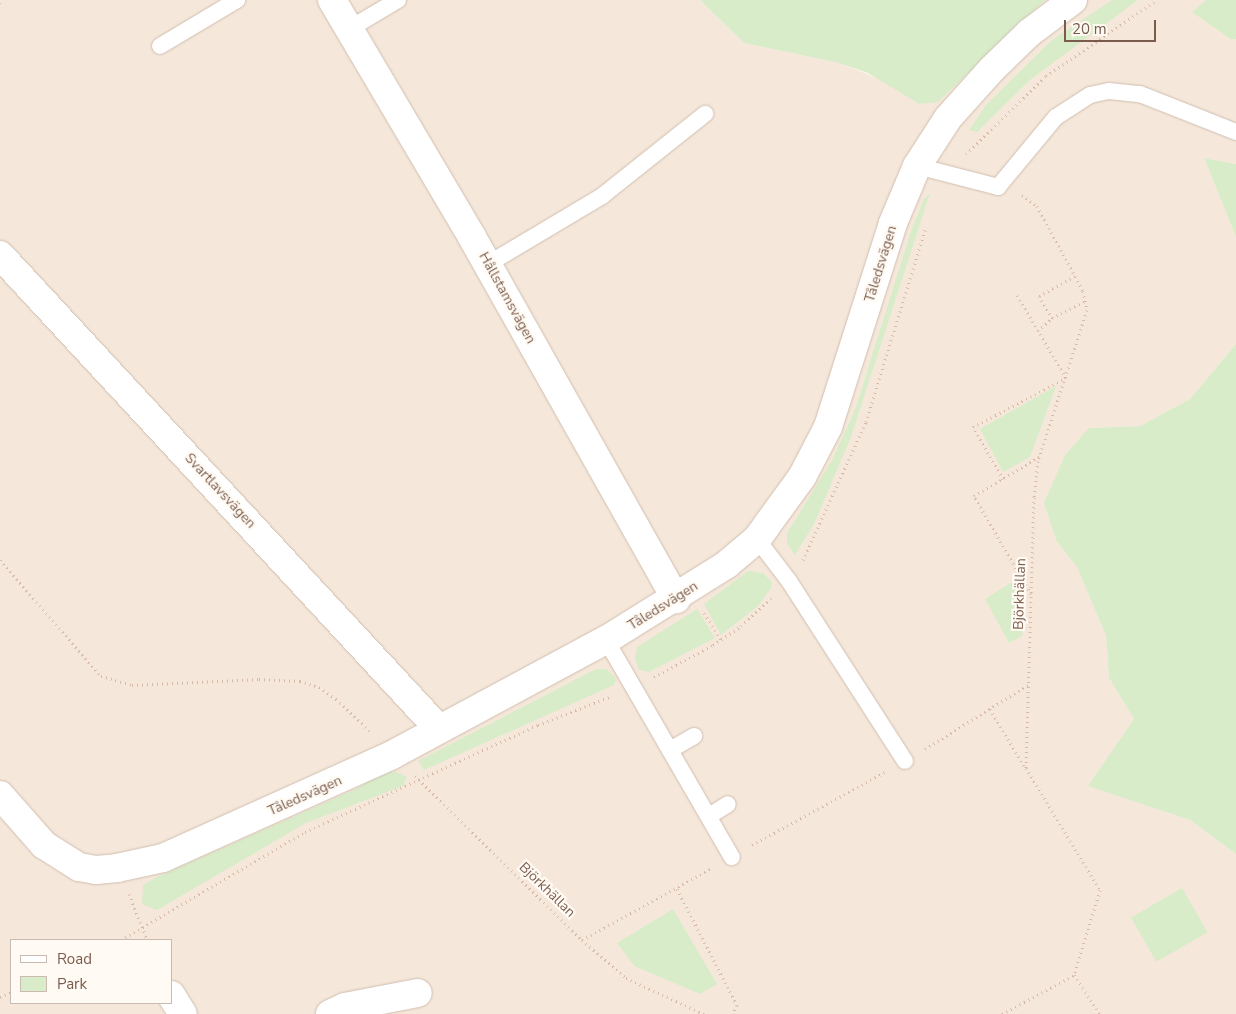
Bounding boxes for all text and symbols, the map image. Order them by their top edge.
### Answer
scale bar [1066,10,1158,42]
text: 20 m [1072,19,1107,39]
street label: Tåledsvägen [861,224,901,304]
street label: Hållstamsvägen [475,249,539,347]
street label: Svartlavsvägen [181,450,259,532]
street label: Björkhällan [1010,558,1030,630]
street label: Tåledsvägen [625,578,701,634]
street label: Tåledsvägen [265,772,345,820]
street label: Björkhällan [515,859,579,921]
legend [10,939,172,1004]
text: Road [57,949,92,969]
text: Park [57,974,87,994]

